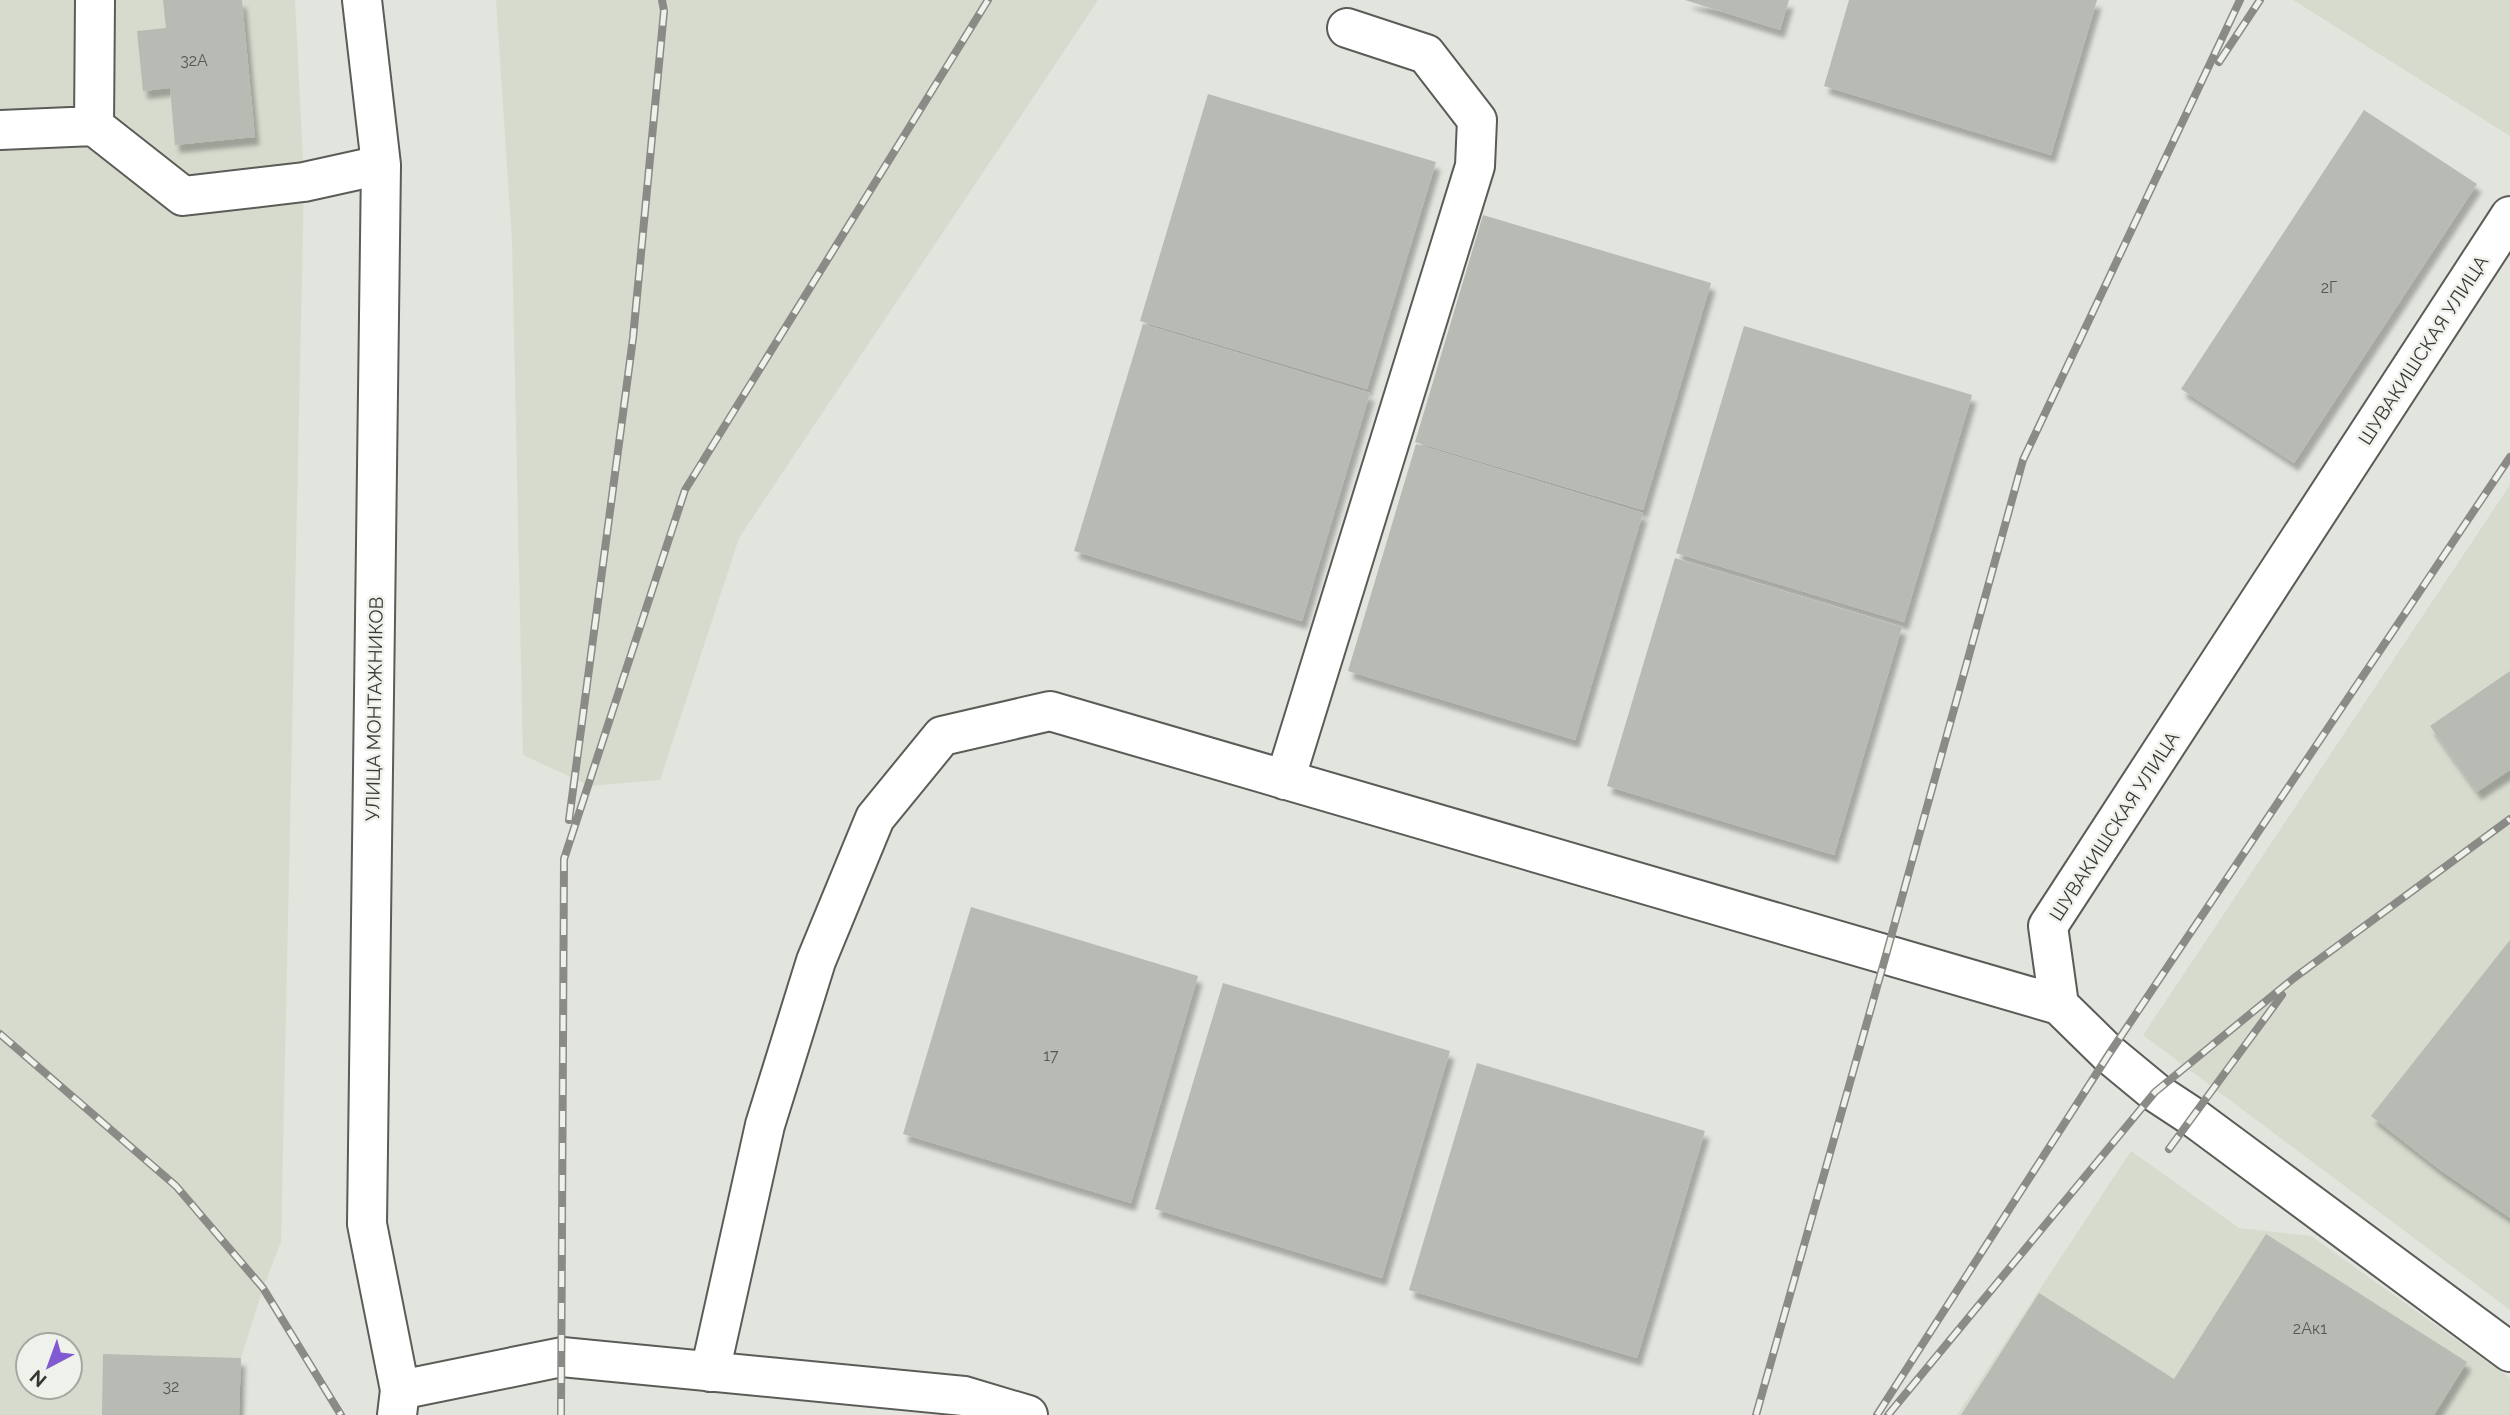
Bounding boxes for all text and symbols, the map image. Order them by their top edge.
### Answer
house number: 32А [180,51,208,70]
street label: ШУВАКИШСКАЯ УЛИЦА [2354,251,2493,449]
house number: 2Г [2321,278,2337,297]
street label: УЛИЦА МОНТАЖНИКОВ [361,597,387,821]
street label: ШУВАКИШСКАЯ УЛИЦА [2045,727,2184,925]
house number: 17 [1043,1046,1059,1065]
house number: 2Ак1 [2293,1319,2327,1338]
north arrow [14,1331,84,1401]
text: N [25,1366,51,1392]
house number: 32 [163,1377,179,1396]

